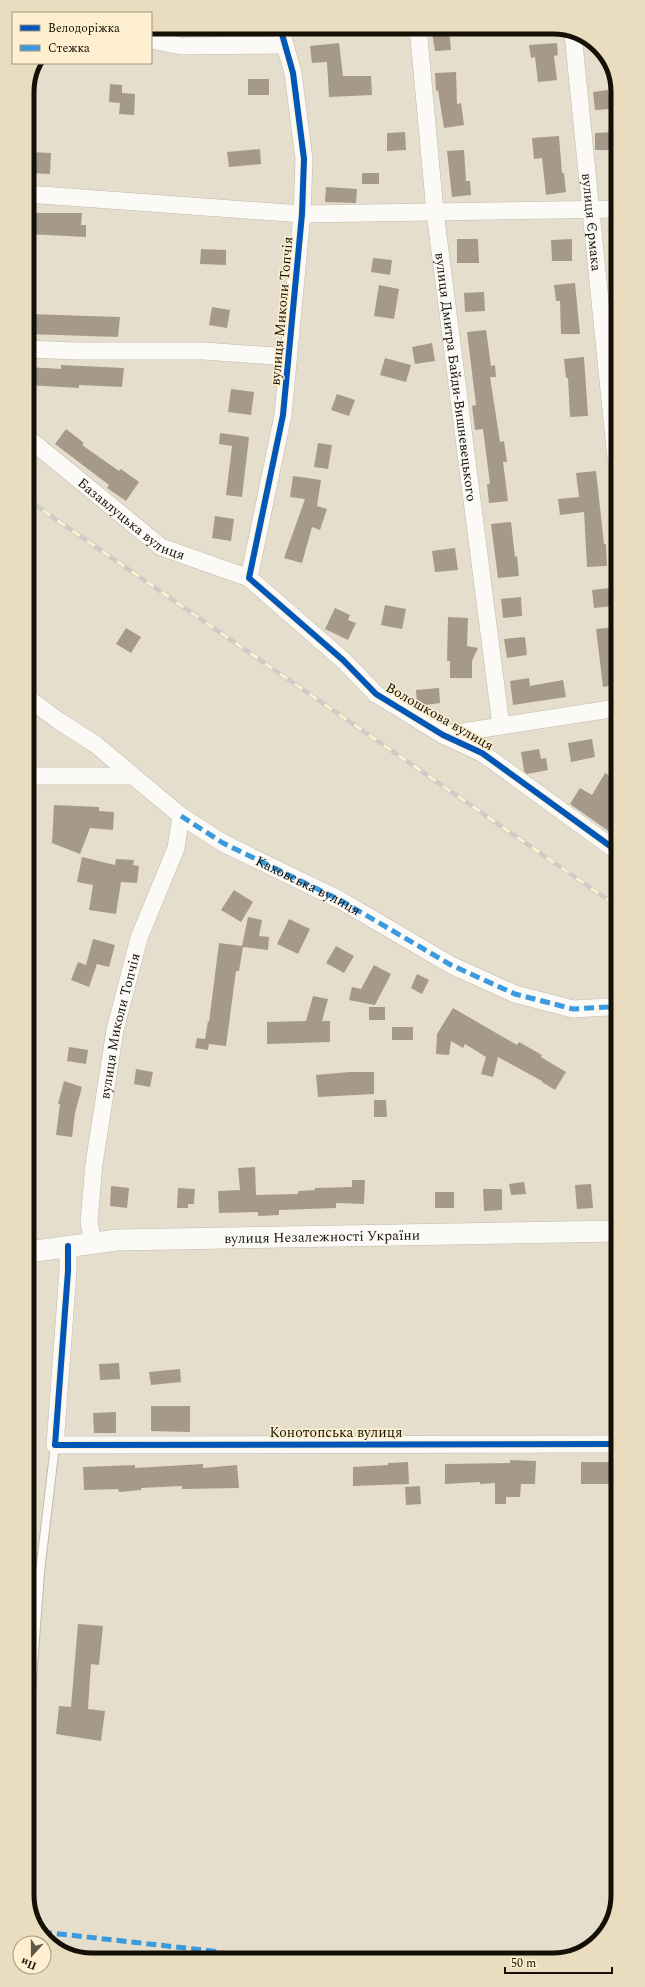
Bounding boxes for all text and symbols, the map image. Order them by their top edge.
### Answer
legend [12,12,152,64]
text: Велодоріжка [48,19,120,38]
text: Стежка [48,39,90,58]
street label: вулиця Єрмака [576,172,607,272]
street label: вулиця Миколи Топчія [265,236,298,386]
street label: вулиця Дмитра Байди-Вишневецького [429,251,482,503]
street label: Базавлуцька вулиця [73,473,188,566]
street label: Волошкова вулиця [382,677,498,756]
street label: Каховська вулиця [252,850,364,921]
street label: вулиця Миколи Топчія [94,951,146,1101]
street label: вулиця Незалежності України [224,1225,420,1249]
street label: Конотопська вулиця [270,1422,402,1443]
north arrow [12,1935,52,1975]
scale bar [505,1949,612,1975]
text: Пн [18,1953,39,1975]
text: 50 m [511,1954,536,1973]

